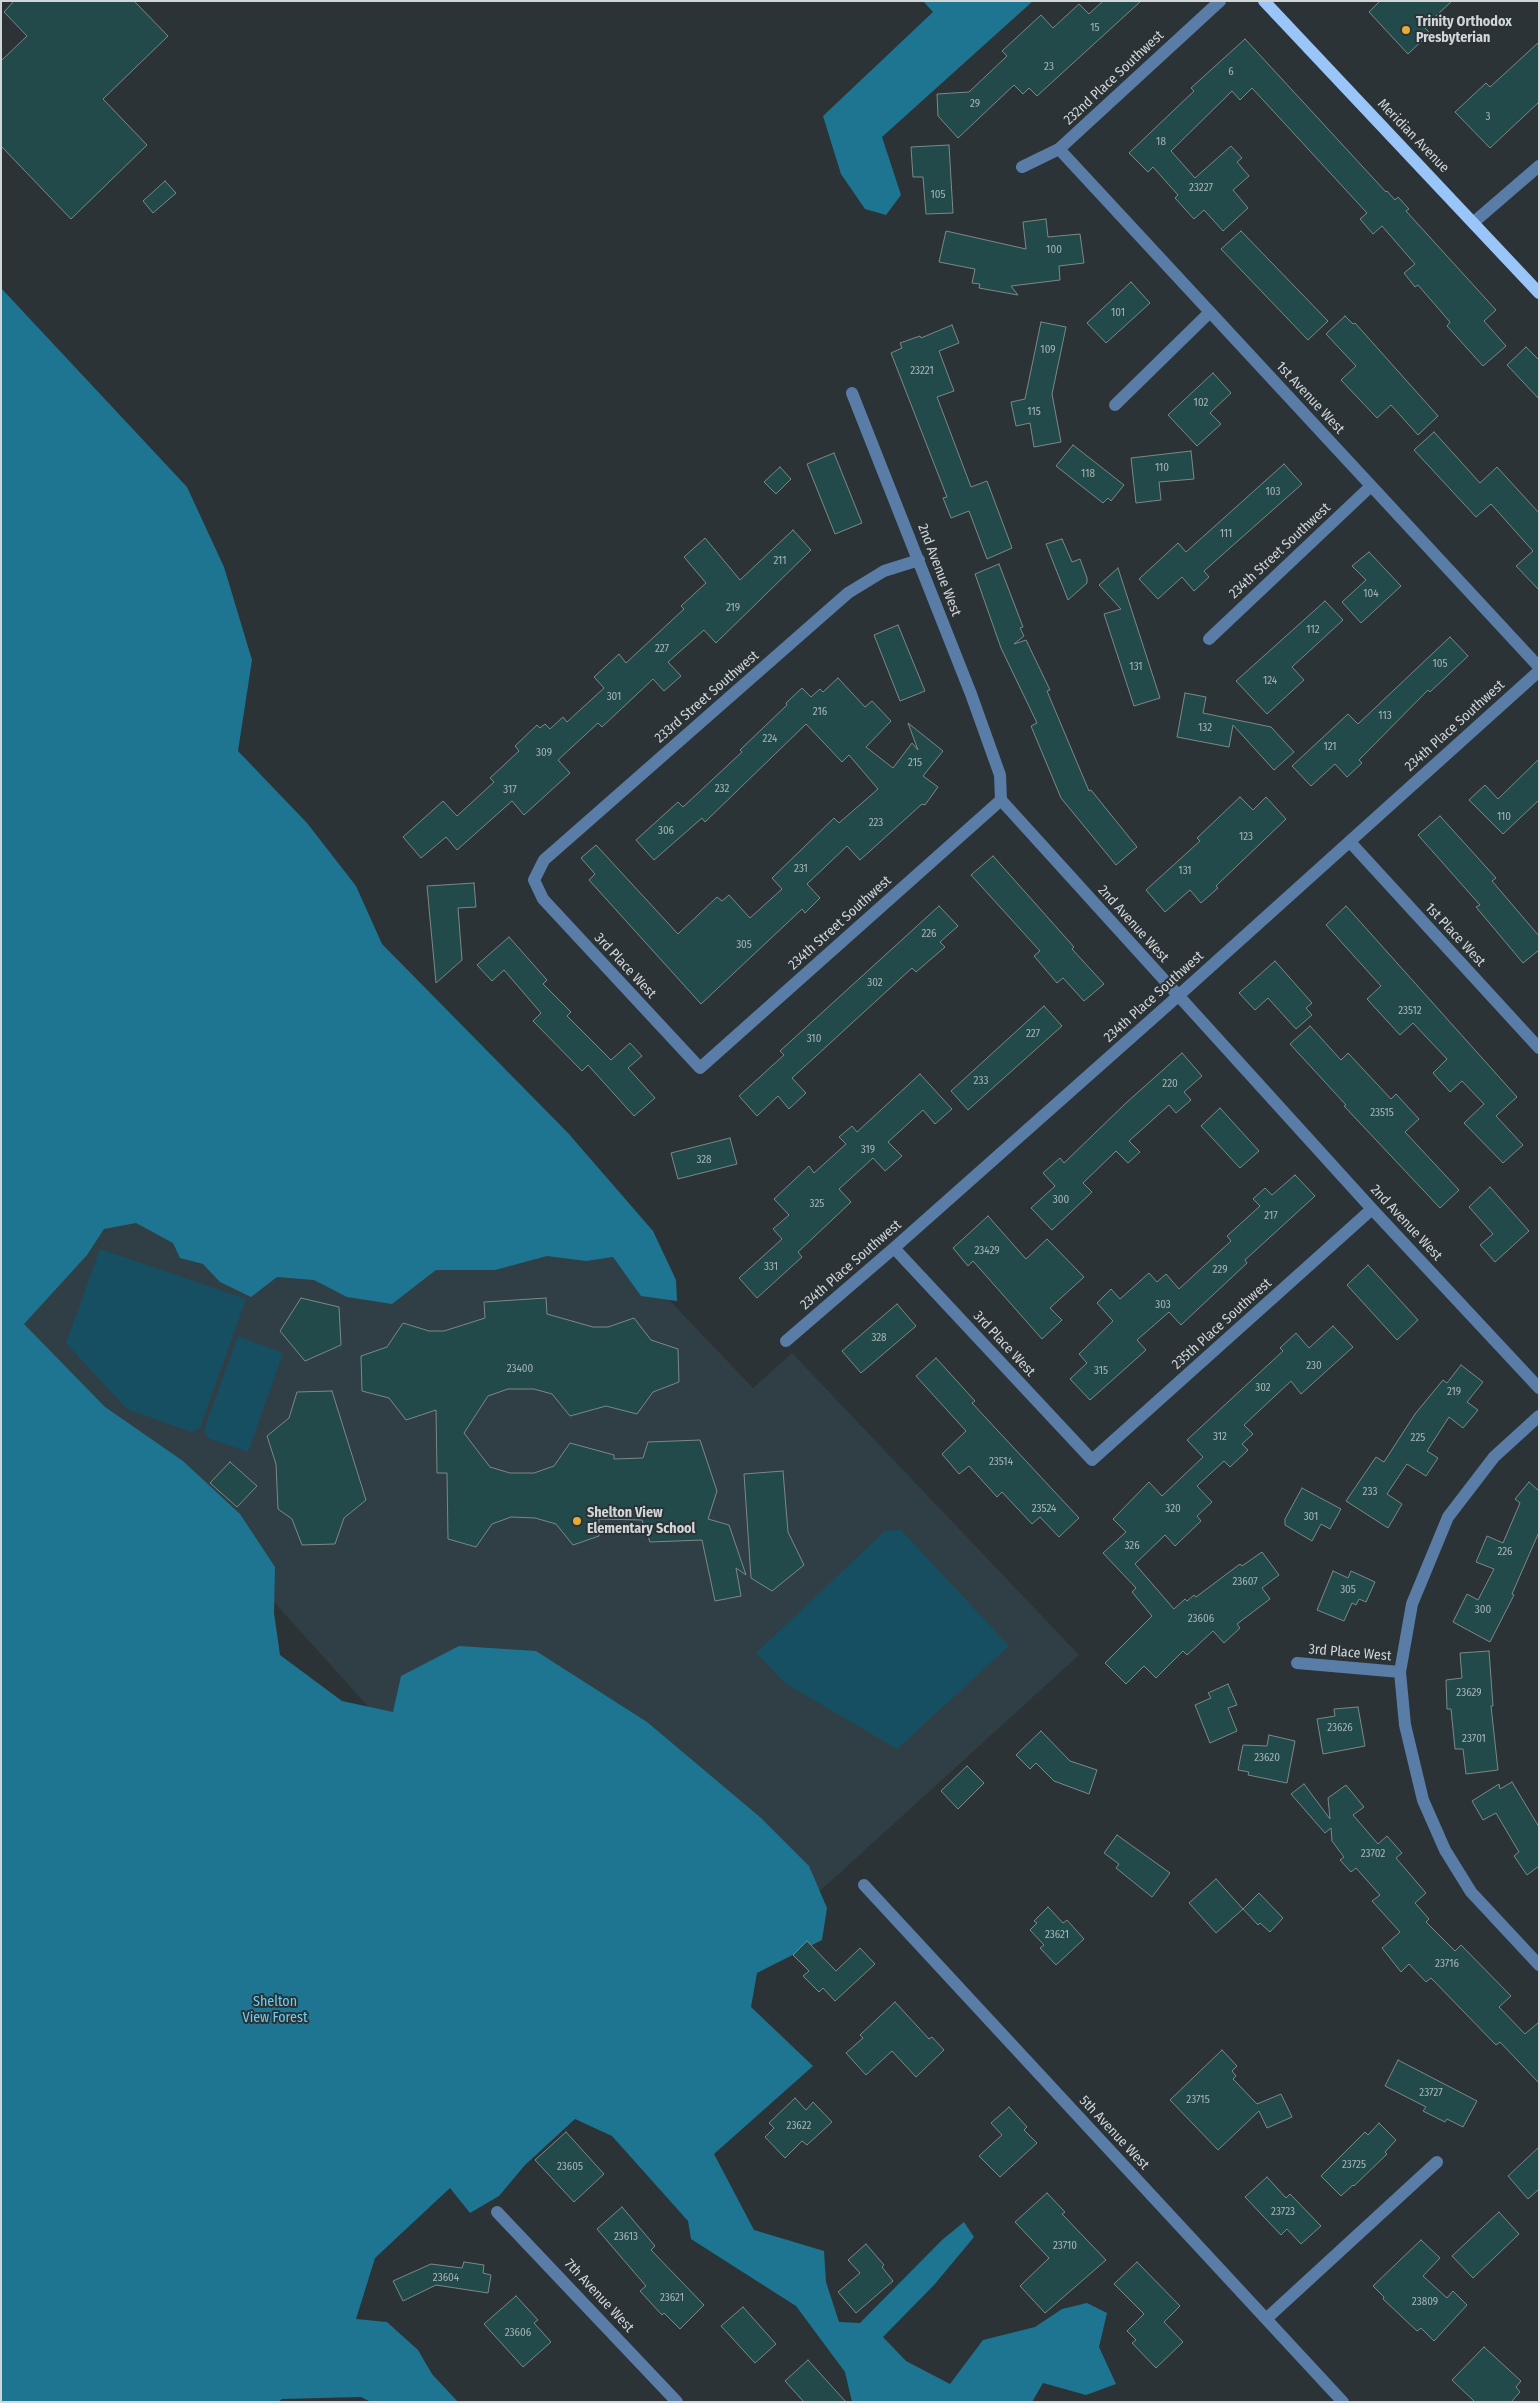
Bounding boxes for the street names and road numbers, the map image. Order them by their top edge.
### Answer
street label: 232nd Place Southwest [1061,27,1167,129]
street label: Meridian Avenue [1374,96,1452,176]
street label: 1st Avenue West [1272,358,1348,438]
street label: 234th Street Southwest [1226,500,1334,602]
street label: 2nd Avenue West [914,521,964,619]
street label: 233rd Street Southwest [652,647,762,747]
street label: 234th Place Southwest [1402,677,1508,775]
street label: 234th Street Southwest [785,872,895,974]
street label: 2nd Avenue West [1094,882,1172,966]
street label: 1st Place West [1421,900,1489,970]
street label: 3rd Place West [591,930,659,1002]
street label: 234th Place Southwest [1101,948,1207,1046]
street label: 2nd Avenue West [1367,1182,1445,1264]
street label: 234th Place Southwest [797,1217,905,1313]
street label: 235th Place Southwest [1169,1275,1275,1373]
street label: 3rd Place West [970,1308,1038,1380]
street label: 3rd Place West [1308,1641,1392,1665]
street label: 5th Avenue West [1076,2093,1152,2173]
street label: 7th Avenue West [561,2256,637,2336]

